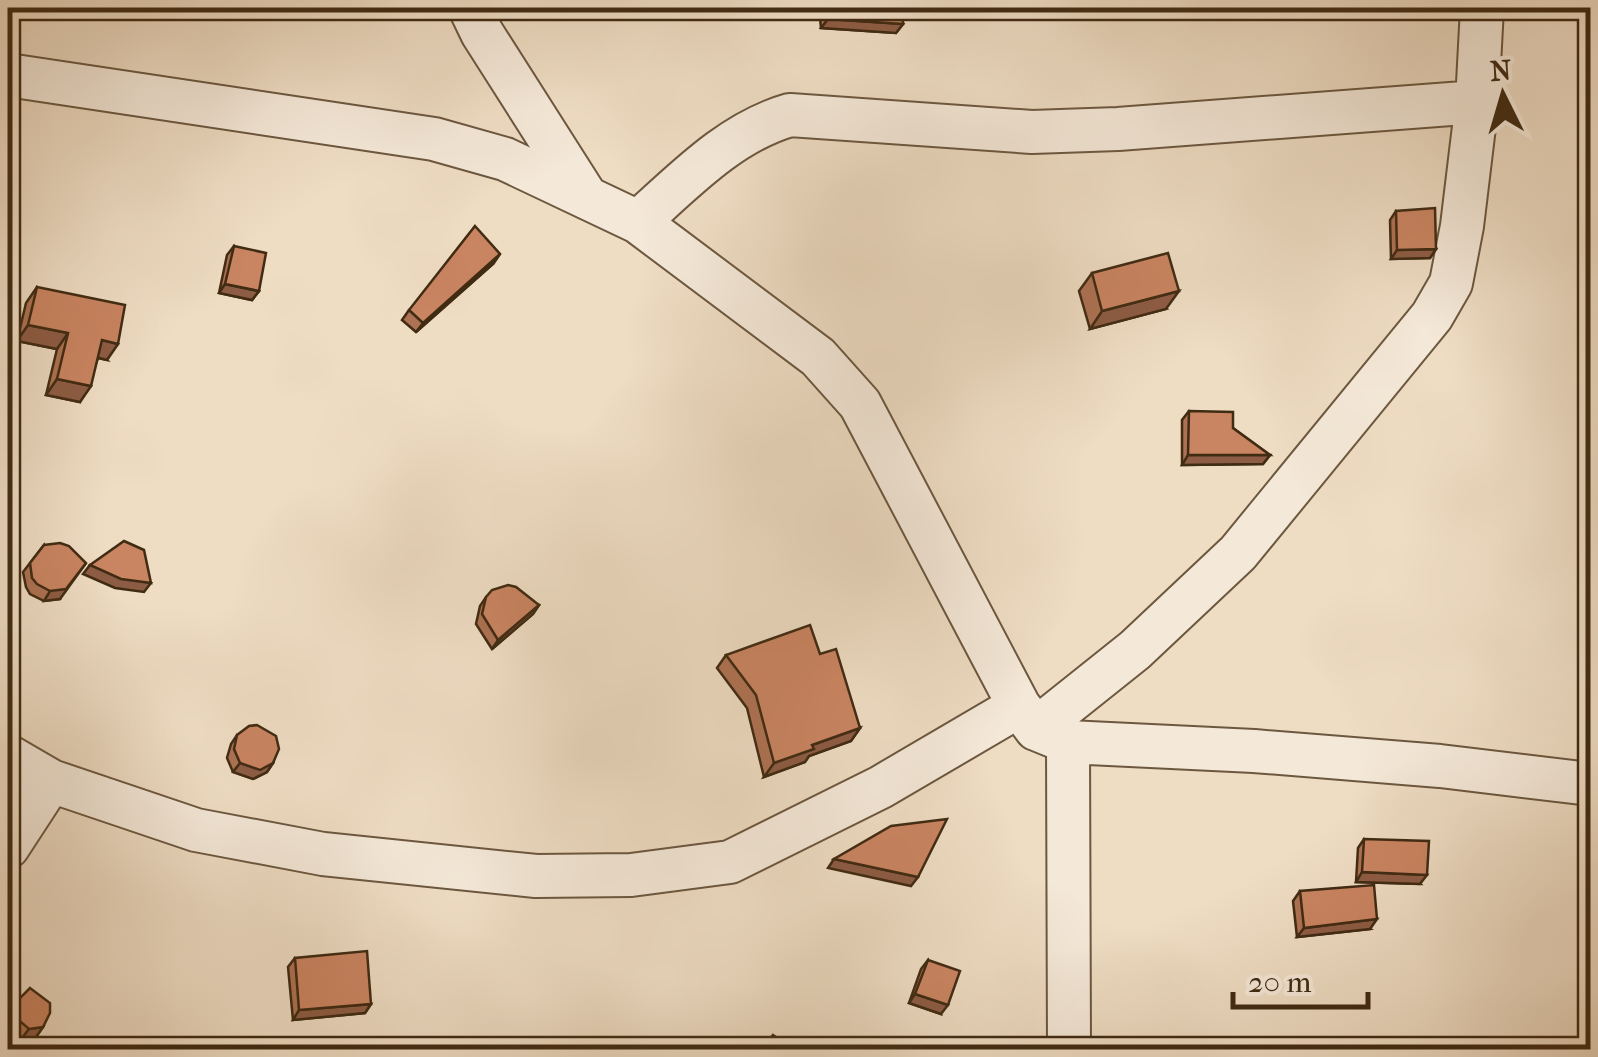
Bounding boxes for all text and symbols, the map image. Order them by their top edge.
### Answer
north arrow [1453,45,1553,145]
text: N [1489,53,1514,88]
scale bar [1233,947,1368,1009]
text: 20 m [1248,965,1311,1000]

